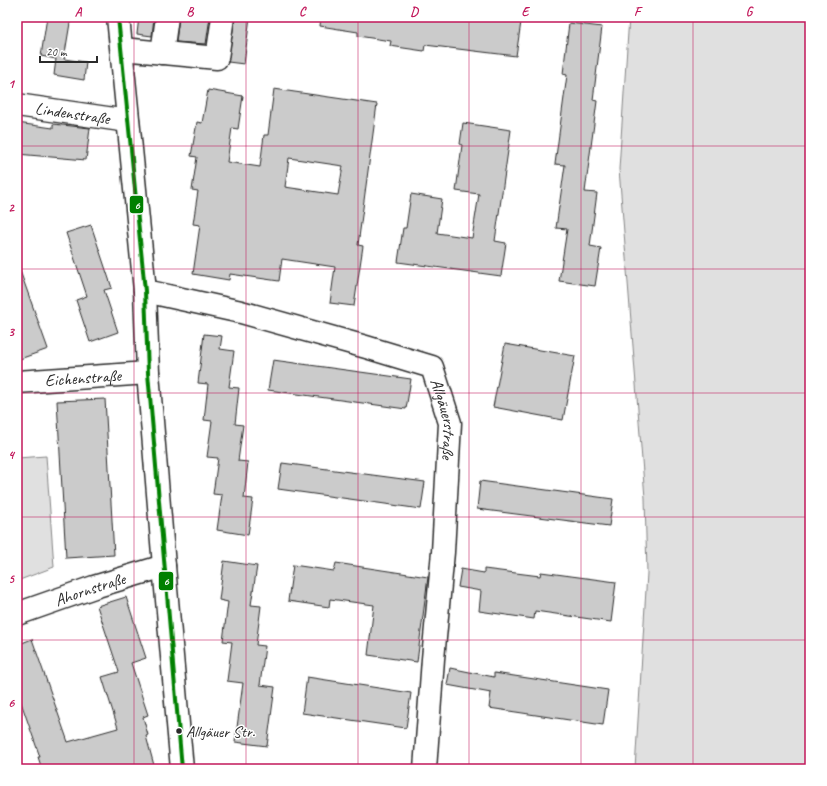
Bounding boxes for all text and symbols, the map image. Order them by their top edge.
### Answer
text: A [75,4,83,20]
text: B [187,4,195,20]
text: C [299,4,307,20]
text: D [410,4,419,20]
text: E [522,4,531,20]
text: F [634,4,643,20]
text: G [746,4,754,20]
scale bar [40,38,97,64]
text: 20 m [46,44,68,60]
text: 1 [8,76,16,92]
street label: Lindenstraße [34,98,112,129]
line badge: 6 [129,195,144,214]
text: 6 [134,198,140,212]
text: 2 [8,200,15,216]
text: 3 [8,324,15,340]
street label: Eichenstraße [44,365,123,391]
street label: Allgäuerstraße [425,376,460,461]
text: 4 [8,447,16,463]
street label: Ahornstraße [52,568,129,611]
text: 5 [8,571,15,587]
line badge: 6 [158,571,174,591]
text: 6 [163,574,169,588]
text: 6 [8,695,15,711]
place label: Allgäuer Str. [186,722,256,742]
marker: Allgäuer Str. [174,726,184,736]

